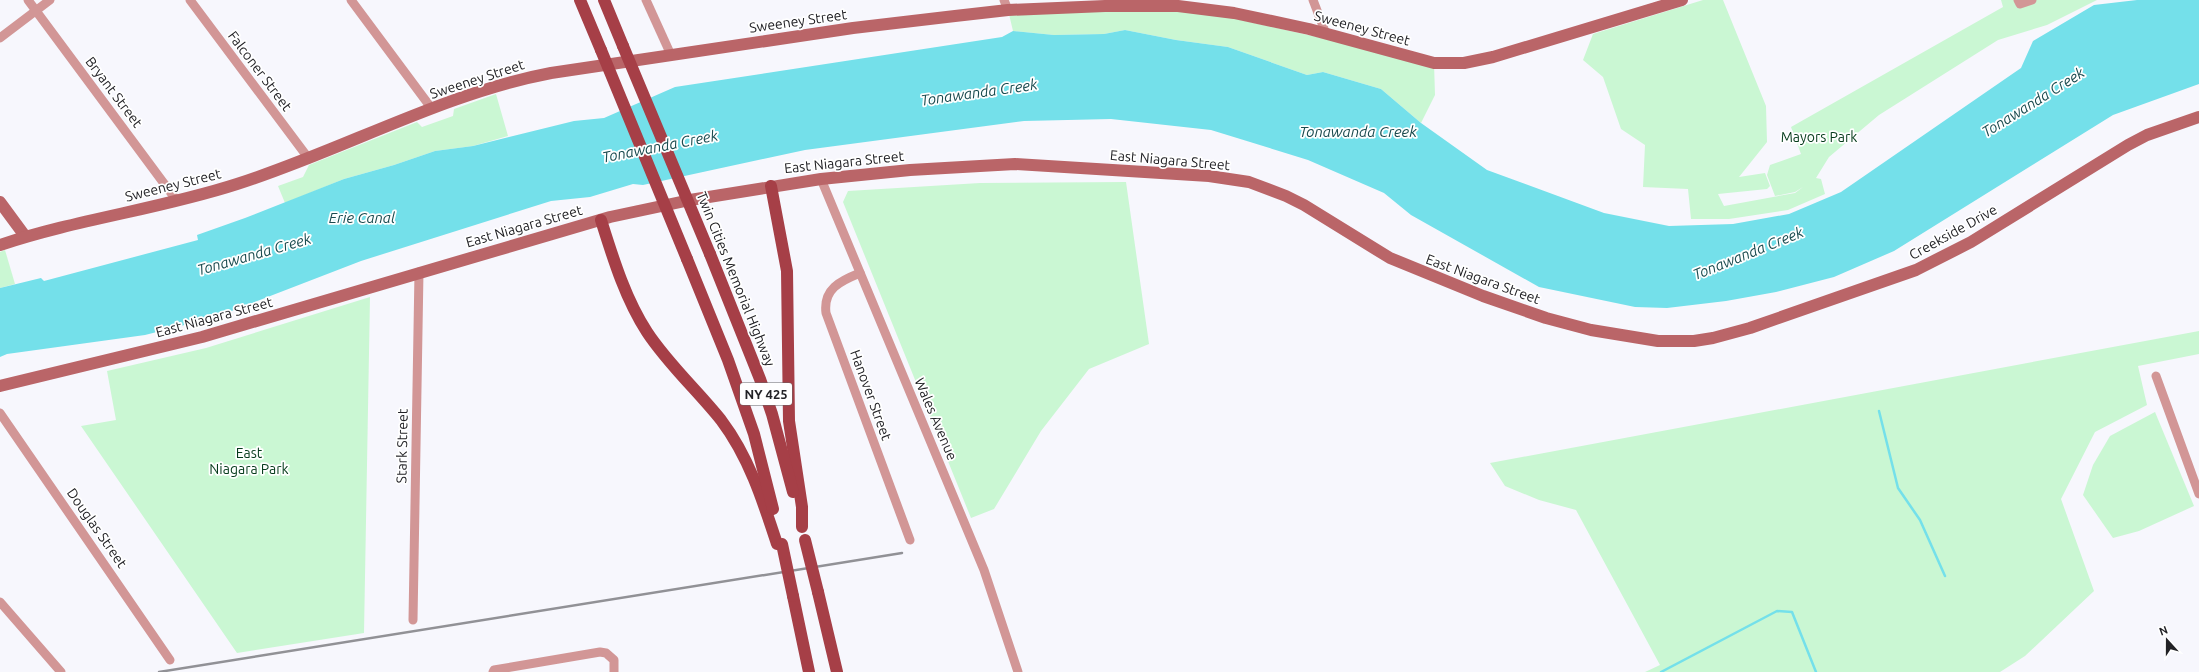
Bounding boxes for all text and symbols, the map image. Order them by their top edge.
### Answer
street label: Sweeney Street [748,6,848,36]
street label: Sweeney Street [1312,8,1412,49]
street label: Falconer Street [225,28,295,114]
street label: Bryant Street [82,54,146,131]
street label: Sweeney Street [428,56,527,102]
water label: Tonawanda Creek [1979,63,2088,140]
water label: Tonawanda Creek [920,75,1039,109]
water label: Tonawanda Creek [1299,123,1417,140]
water label: Tonawanda Creek [601,126,720,166]
park label: Mayors Park [1781,129,1857,145]
street label: East Niagara Street [1109,147,1231,173]
street label: East Niagara Street [783,148,905,176]
street label: Sweeney Street [123,165,223,205]
street label: Twin Cities Memorial Highway [694,189,779,369]
street label: Creekside Drive [1906,201,2000,263]
street label: East Niagara Street [464,202,585,250]
water label: Erie Canal [329,209,396,226]
water label: Tonawanda Creek [1690,223,1806,283]
water label: Tonawanda Creek [195,230,313,278]
street label: East Niagara Street [1424,251,1543,307]
street label: East Niagara Street [154,294,275,340]
street label: Hanover Street [847,348,895,443]
street label: Wales Avenue [911,376,961,462]
road number: NY 425 [740,383,792,405]
street label: Stark Street [393,408,411,483]
park label: East Niagara Park [209,445,289,477]
street label: Douglas Street [64,485,131,571]
north arrow [2147,620,2187,660]
text: N [2157,624,2169,638]

